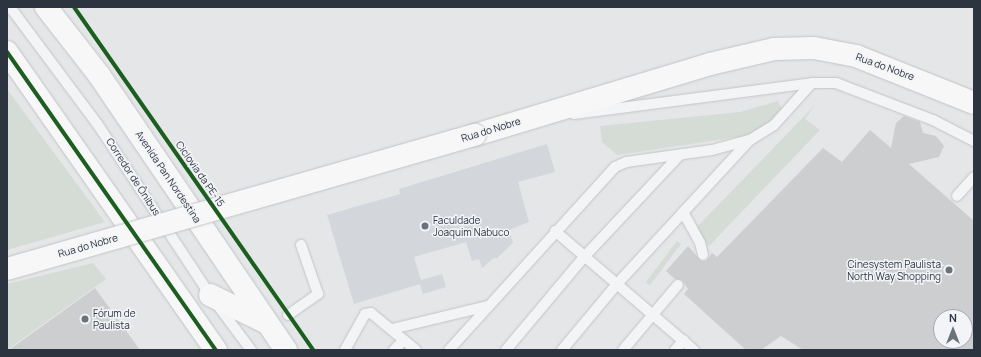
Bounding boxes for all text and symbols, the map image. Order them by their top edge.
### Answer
street label: Rua do Nobre [854,51,916,83]
street label: Rua do Nobre [460,115,522,145]
street label: Avenida Pan Nordestina [133,129,203,225]
street label: Corredor de Ônibus [103,136,163,218]
street label: Ciclovia da PE-15 [173,139,227,209]
place label: Faculdade Joaquim Nabuco [433,214,509,238]
marker: Faculdade Joaquim Nabuco [420,221,430,231]
street label: Rua do Nobre [57,232,119,260]
place label: Cinesystem Paulista North Way Shopping [847,258,941,282]
marker: Cinesystem Paulista North Way Shopping [944,265,954,275]
place label: Fórum de Paulista [93,307,136,330]
north arrow [933,309,973,349]
text: N [949,310,957,325]
marker: Fórum de Paulista [80,314,90,324]

